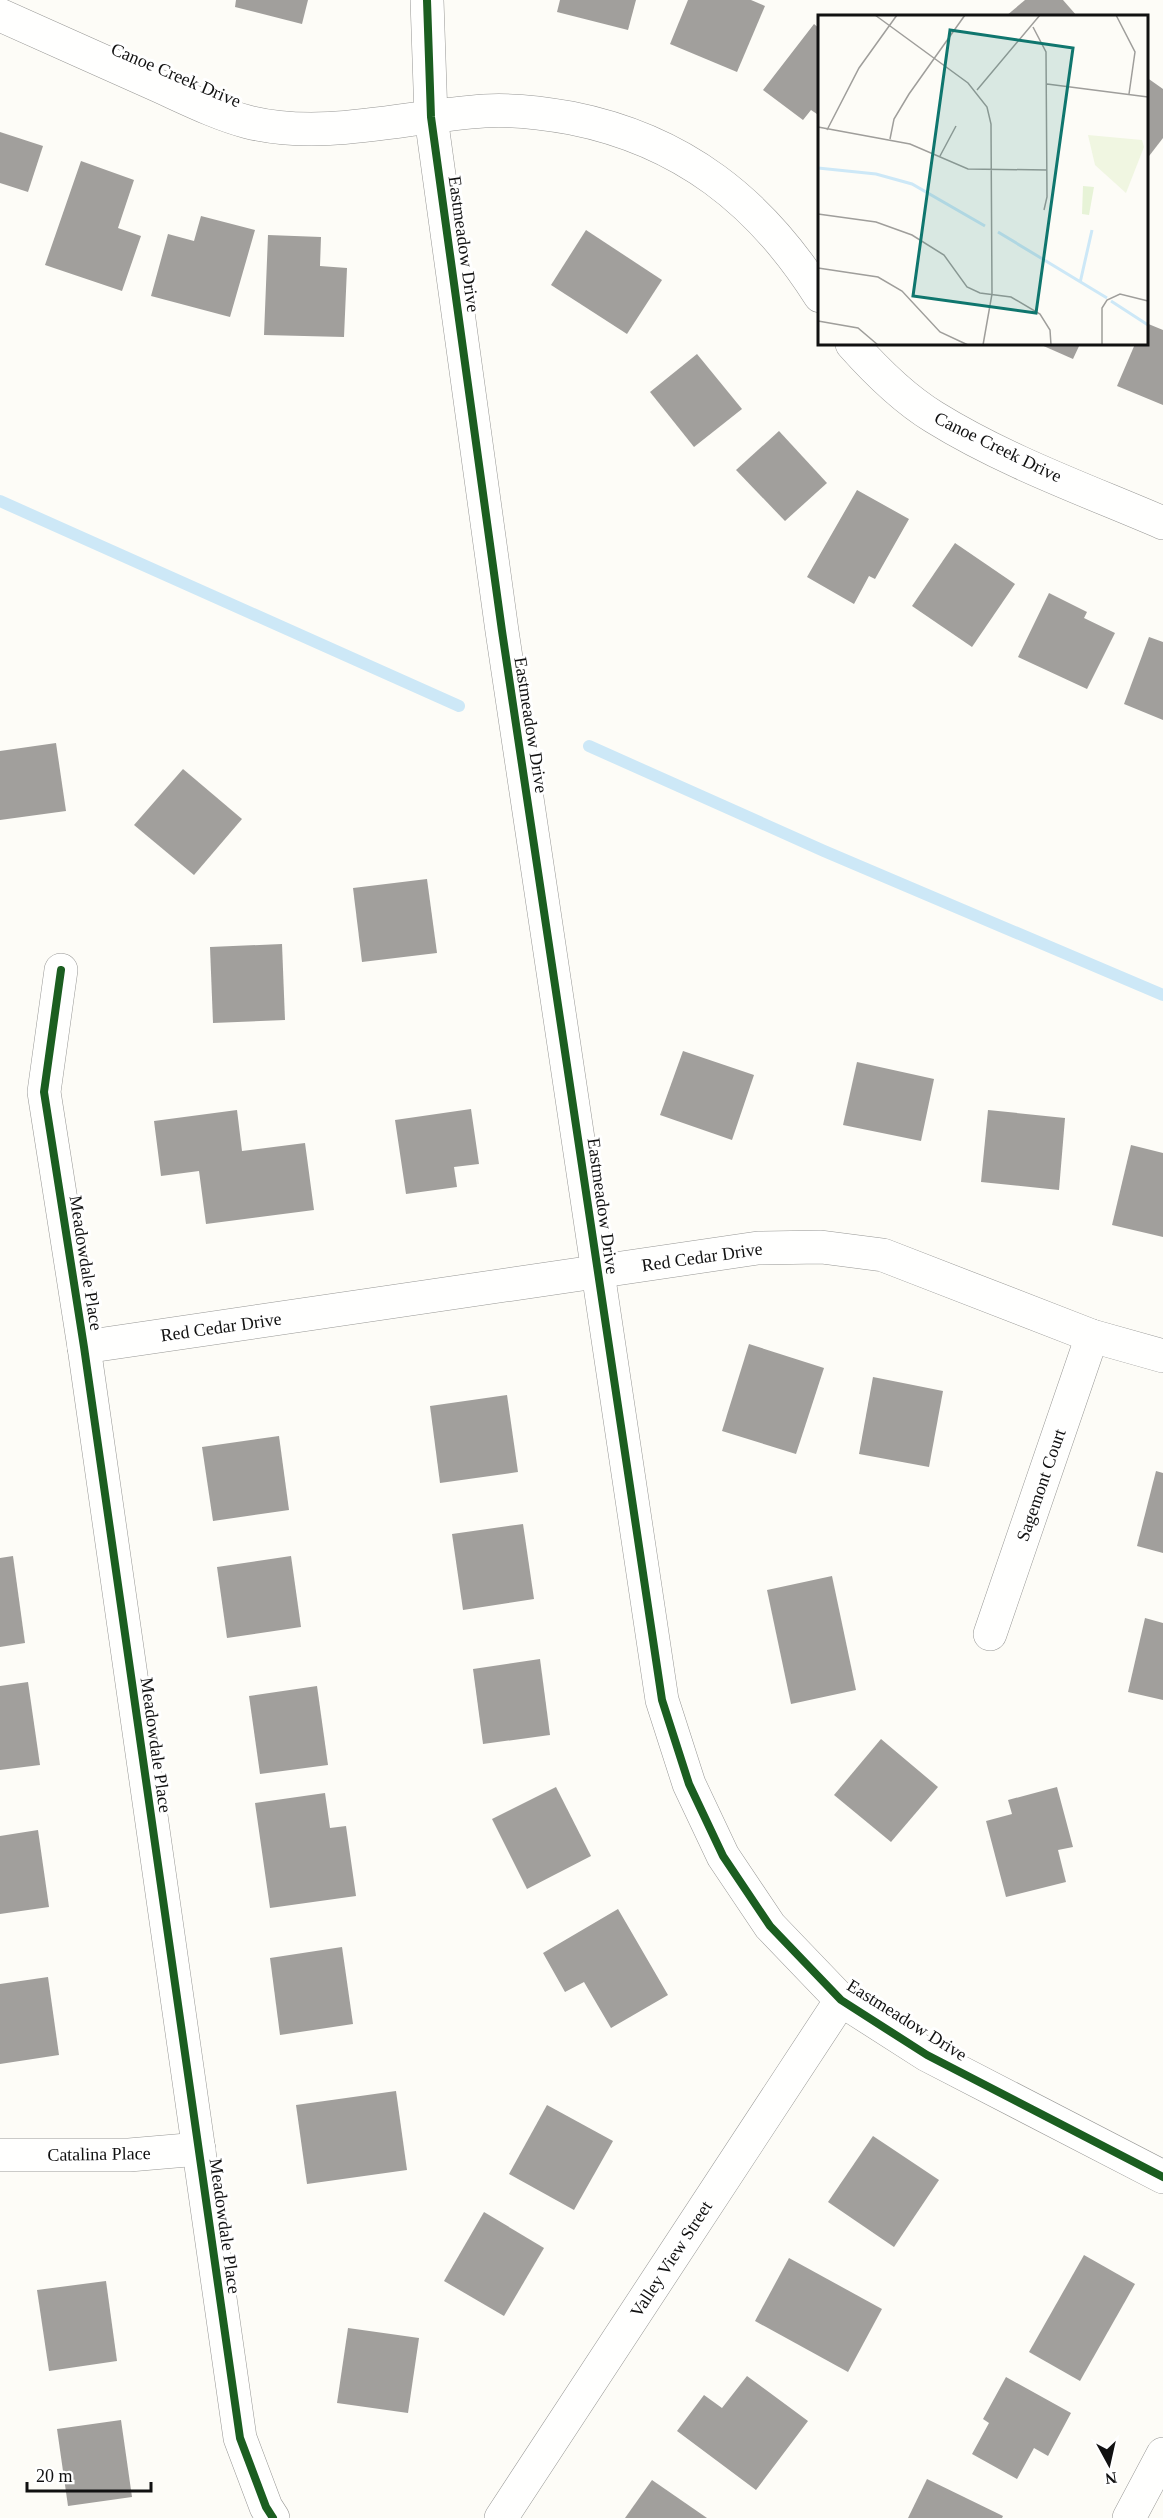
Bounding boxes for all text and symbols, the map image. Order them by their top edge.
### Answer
inset map [818,15,1148,345]
street label: Canoe Creek Drive [108,39,244,111]
street label: Eastmeadow Drive [445,175,483,313]
street label: Canoe Creek Drive [931,408,1065,486]
street label: Eastmeadow Drive [510,656,552,794]
street label: Eastmeadow Drive [584,1137,622,1275]
street label: Meadowdale Place [65,1194,107,1332]
street label: Red Cedar Drive [640,1239,764,1275]
street label: Red Cedar Drive [159,1309,283,1345]
street label: Sagemont Court [1012,1426,1070,1544]
street label: Meadowdale Place [137,1676,175,1814]
street label: Eastmeadow Drive [843,1975,971,2065]
street label: Catalina Place [47,2143,151,2165]
street label: Meadowdale Place [206,2157,244,2295]
street label: Valley View Street [626,2197,716,2321]
north arrow [1079,2434,1139,2494]
scale bar [27,2455,152,2493]
text: 20 m [36,2466,73,2486]
text: N [1104,2469,1118,2488]

